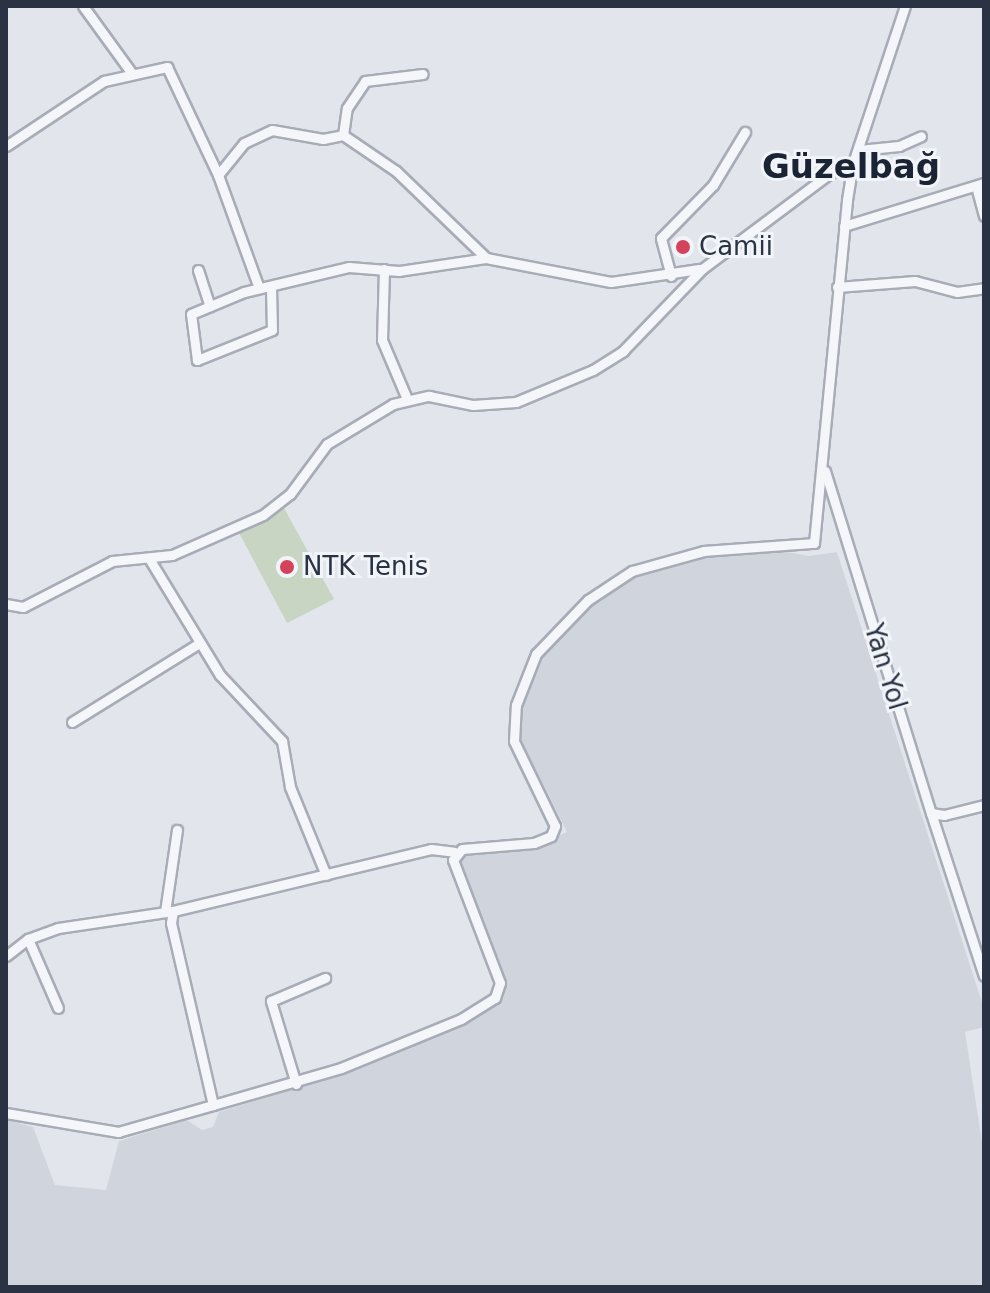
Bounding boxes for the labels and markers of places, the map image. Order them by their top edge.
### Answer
place label: Camii [699,231,773,263]
marker: Camii [674,238,692,256]
place label: NTK Tenis [303,551,428,583]
marker: NTK Tenis [278,558,296,576]

